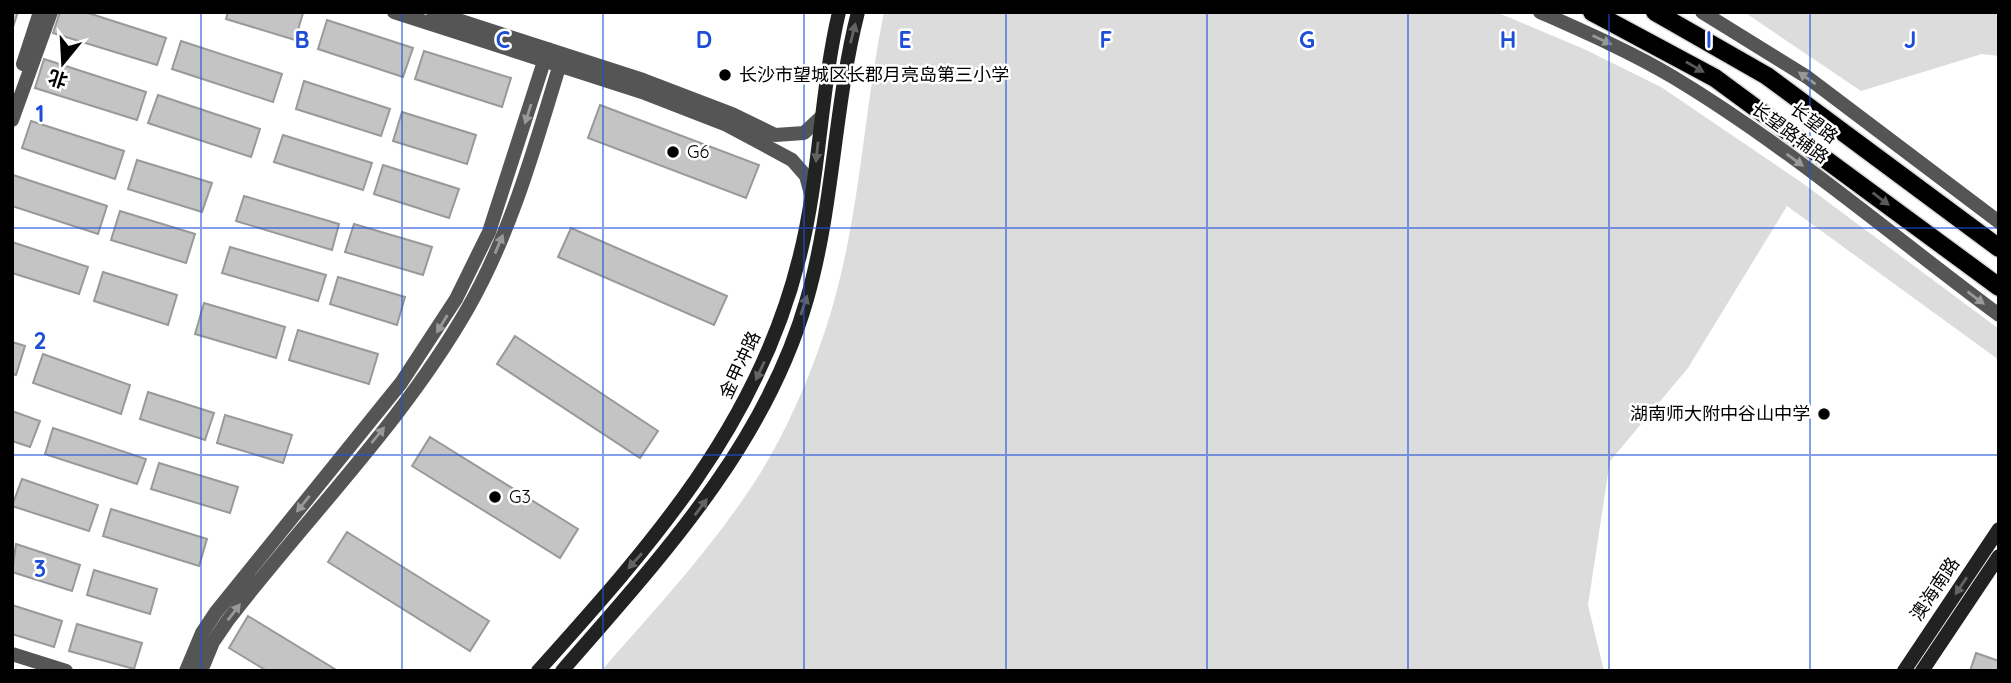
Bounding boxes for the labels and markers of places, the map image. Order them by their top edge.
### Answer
place label: 长沙市望城区长郡月亮岛第三小学 [739,63,1009,86]
marker: 长沙市望城区长郡月亮岛第三小学 [717,67,733,83]
place label: G6 [687,140,710,163]
marker: G6 [665,144,681,160]
place label: 湖南师大附中谷山中学 [1630,402,1810,425]
marker: 湖南师大附中谷山中学 [1816,406,1832,422]
place label: G3 [509,485,531,508]
marker: G3 [487,489,503,505]

